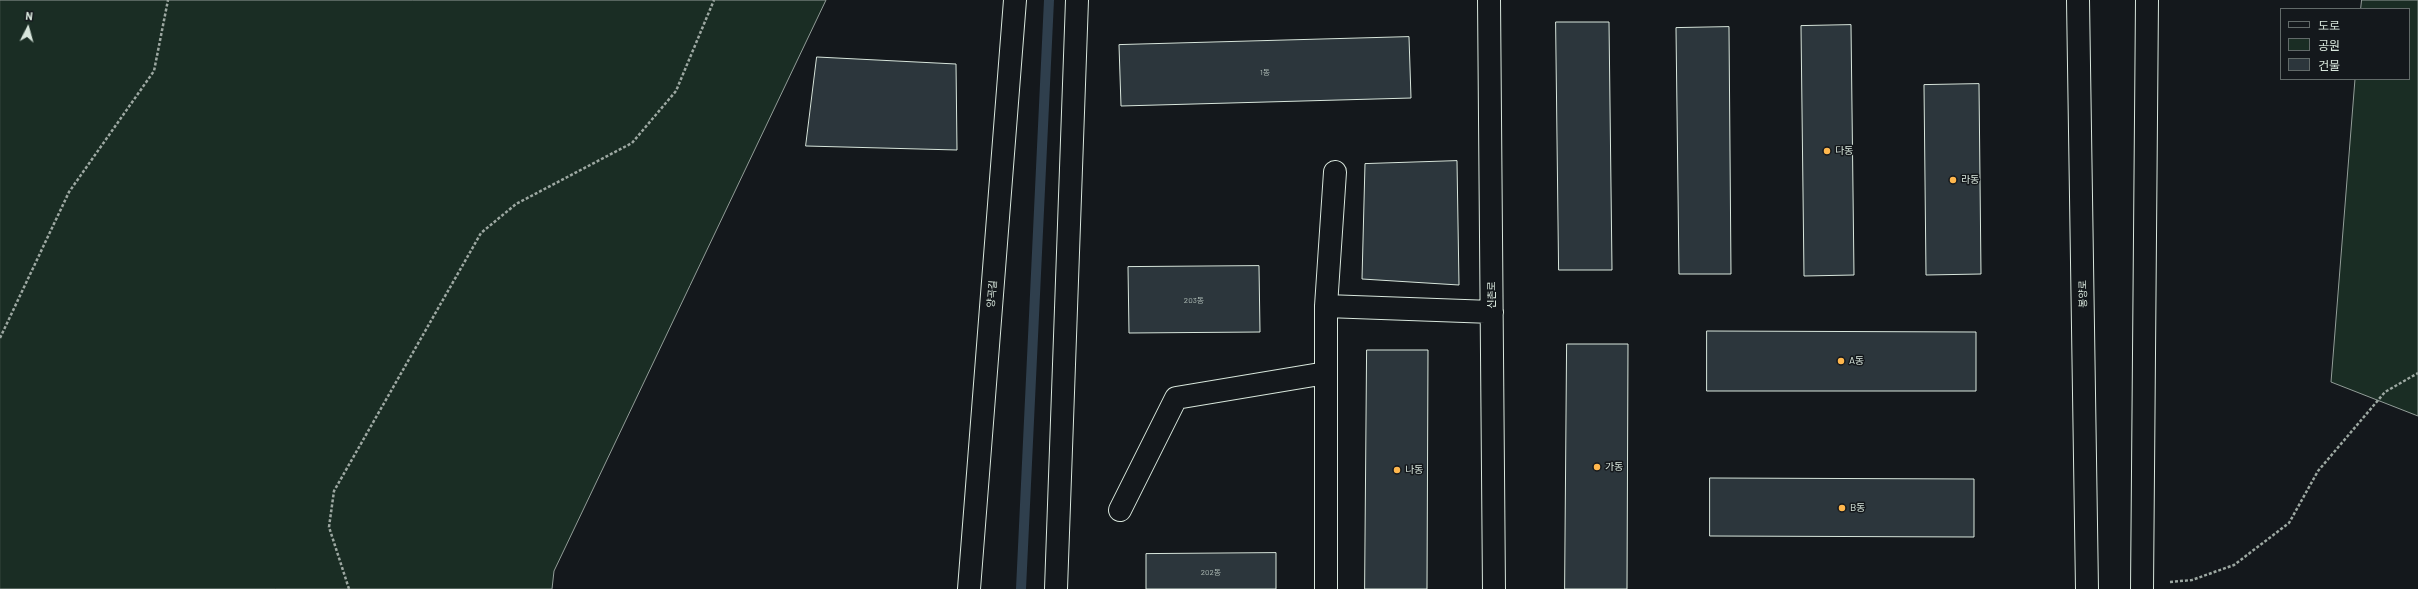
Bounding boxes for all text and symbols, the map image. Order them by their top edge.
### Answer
north arrow [8,8,48,48]
legend [2280,8,2410,80]
text: N [25,9,34,22]
text: 도로 [2318,18,2340,32]
text: 공원 [2318,38,2340,52]
text: 건물 [2318,58,2340,72]
house number: 1동 [1260,67,1270,77]
place label: 다동 [1835,145,1853,157]
marker: 다동 [1822,146,1832,156]
place label: 라동 [1961,174,1979,186]
marker: 라동 [1948,175,1958,185]
street label: 양곡길 [985,280,999,308]
street label: 봉양로 [2077,280,2089,308]
street label: 신촌로 [1486,281,1498,309]
house number: 203동 [1184,295,1204,305]
place label: A동 [1849,355,1864,367]
marker: A동 [1836,356,1846,366]
place label: 가동 [1605,461,1623,473]
marker: 가동 [1592,462,1602,472]
place label: 나동 [1405,464,1423,476]
marker: 나동 [1392,465,1402,475]
place label: B동 [1850,502,1865,514]
marker: B동 [1837,503,1847,513]
house number: 202동 [1201,567,1221,577]

